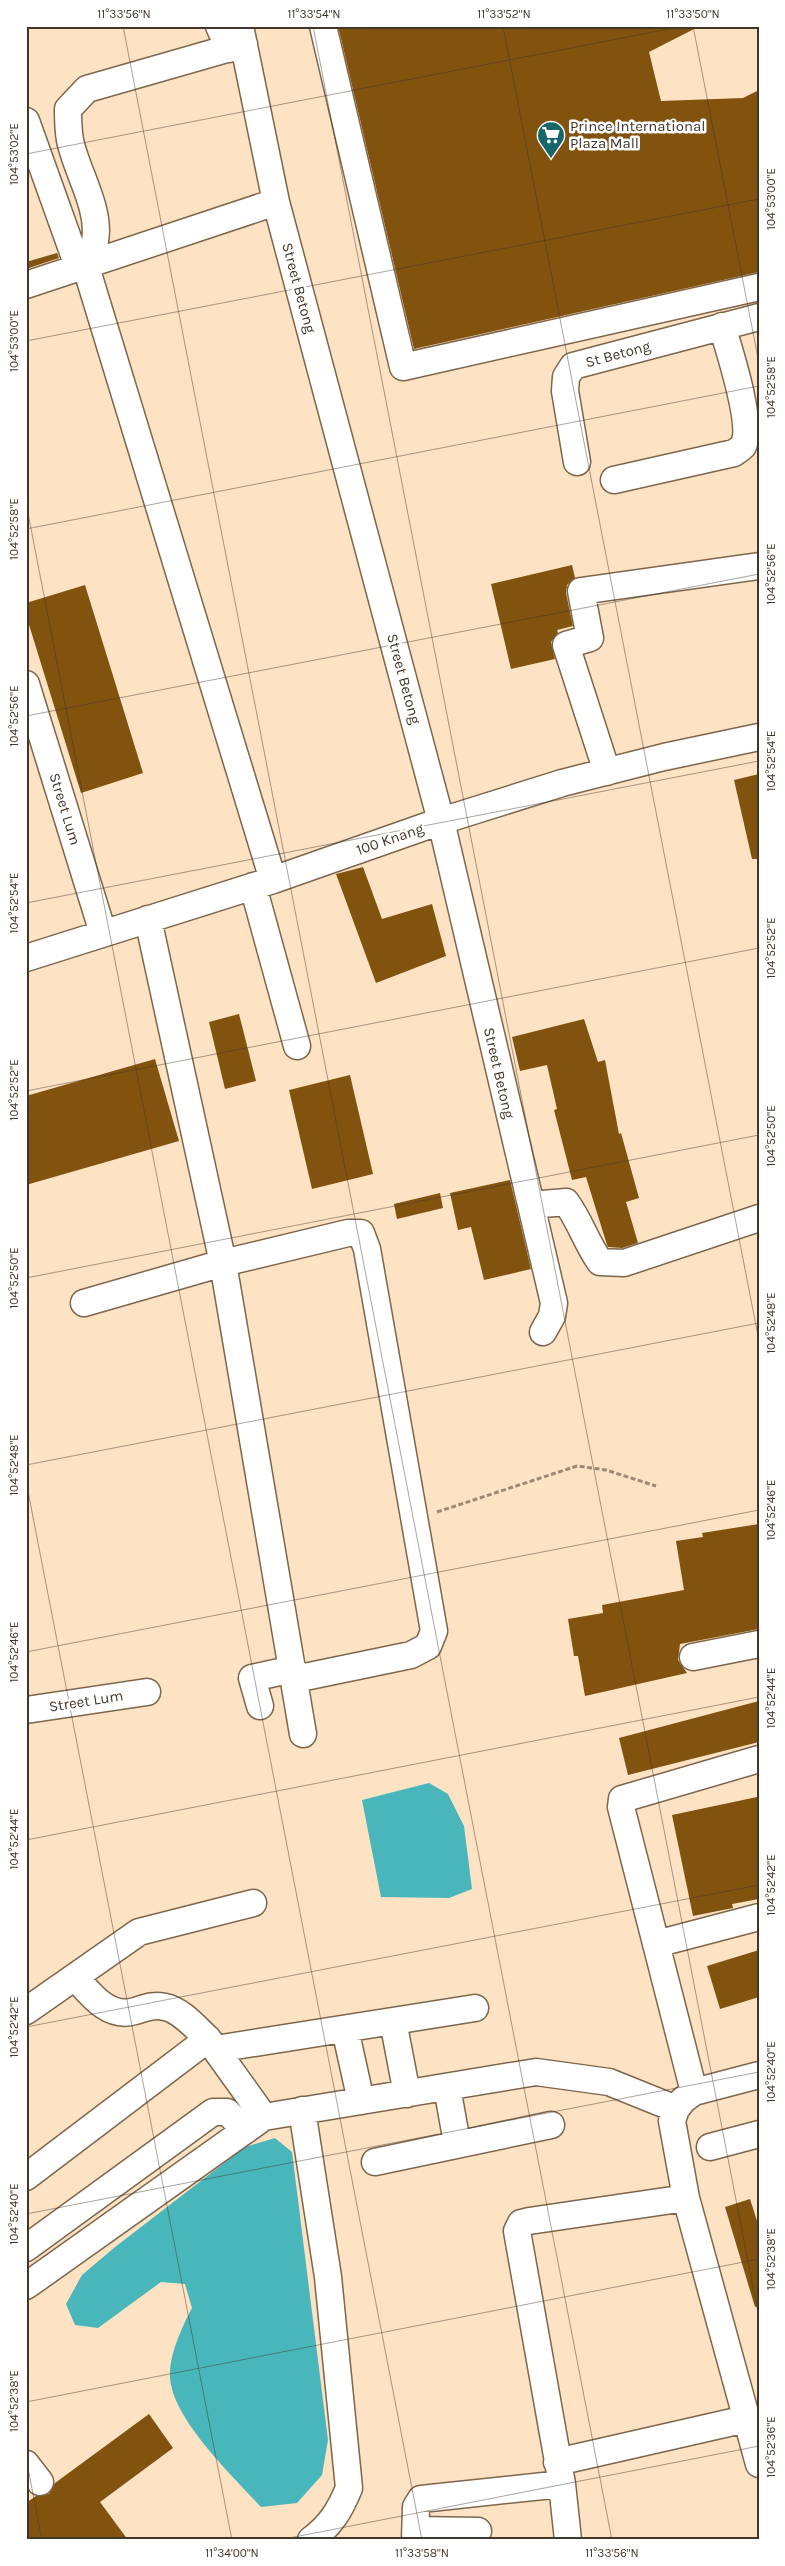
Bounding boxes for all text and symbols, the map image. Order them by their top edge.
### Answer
text: 11°33'56"N [97,7,151,21]
text: 11°33'54"N [287,7,341,21]
text: 11°33'52"N [477,7,531,21]
text: 11°33'50"N [666,7,720,21]
place label: Prince International Plaza Mall [570,117,705,152]
supermarket icon: Prince International Plaza Mall [536,120,566,159]
text: 104°53'02"E [7,123,21,185]
text: 104°53'00"E [764,168,778,230]
street label: Street Betong [278,241,320,336]
text: 104°53'00"E [7,310,21,372]
street label: St Betong [583,337,653,371]
text: 104°52'58"E [764,356,778,418]
text: 104°52'58"E [7,498,21,560]
text: 104°52'56"E [764,543,778,605]
street label: Street Betong [383,632,425,727]
text: 104°52'56"E [7,685,21,747]
text: 104°52'54"E [764,730,778,792]
street label: Street Lum [45,771,85,847]
street label: 100 Knang [354,819,427,859]
text: 104°52'54"E [7,872,21,934]
text: 104°52'52"E [764,917,778,979]
street label: Street Betong [480,1026,518,1121]
text: 104°52'52"E [7,1059,21,1121]
text: 104°52'50"E [764,1105,778,1167]
text: 104°52'50"E [7,1247,21,1309]
text: 104°52'48"E [764,1292,778,1354]
text: 104°52'48"E [7,1434,21,1496]
text: 104°52'46"E [764,1479,778,1541]
text: 104°52'46"E [7,1621,21,1683]
text: 104°52'44"E [764,1667,778,1729]
street label: Street Lum [48,1686,124,1716]
text: 104°52'44"E [7,1808,21,1870]
text: 104°52'42"E [764,1854,778,1916]
text: 104°52'42"E [7,1996,21,2058]
text: 104°52'40"E [764,2041,778,2103]
text: 104°52'40"E [7,2183,21,2245]
text: 104°52'38"E [764,2228,778,2290]
text: 104°52'38"E [7,2370,21,2432]
text: 104°52'36"E [764,2416,778,2478]
text: 11°34'00"N [205,2546,259,2560]
text: 11°33'58"N [395,2546,449,2560]
text: 11°33'56"N [585,2546,639,2560]

